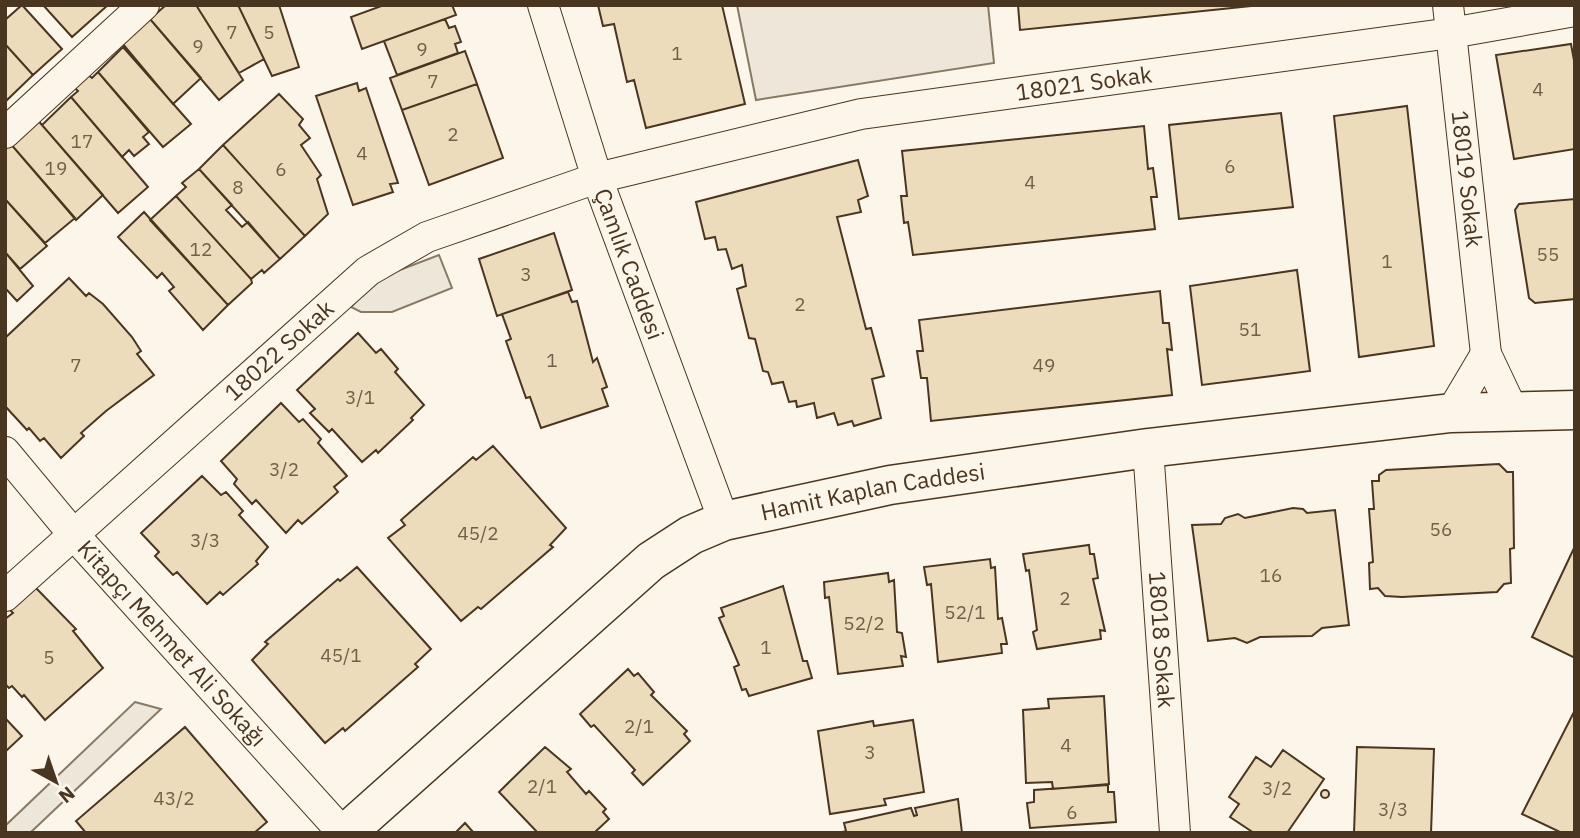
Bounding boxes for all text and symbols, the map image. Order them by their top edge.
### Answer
house number: 7 [226,20,238,44]
house number: 5 [263,20,275,44]
house number: 9 [192,34,204,58]
house number: 9 [416,37,428,61]
house number: 1 [671,41,683,65]
street label: 18021 Sokak [1014,58,1154,107]
house number: 7 [427,69,439,93]
house number: 4 [1532,77,1544,101]
street label: 18019 Sokak [1446,109,1490,249]
house number: 2 [447,122,459,146]
house number: 17 [71,129,93,153]
house number: 4 [356,141,368,165]
house number: 6 [1224,154,1236,178]
house number: 19 [45,156,67,180]
house number: 6 [275,157,287,181]
house number: 4 [1024,170,1036,194]
house number: 8 [232,175,244,199]
street label: Çamlık Caddesi [588,184,671,344]
house number: 12 [190,237,212,261]
house number: 55 [1537,242,1559,266]
house number: 1 [1381,249,1393,273]
house number: 3 [520,262,532,286]
house number: 2 [794,292,806,316]
street label: 18022 Sokak [217,293,340,407]
house number: 51 [1239,317,1261,341]
house number: 1 [546,348,558,372]
house number: 7 [70,353,82,377]
house number: 49 [1033,353,1055,377]
house number: 3/1 [345,385,375,409]
street label: Hamit Kaplan Caddesi [758,456,987,527]
house number: 3/2 [269,457,299,481]
house number: 56 [1430,517,1452,541]
house number: 45/2 [457,521,499,545]
house number: 3/3 [190,528,220,552]
street label: Kitapçı Mehmet Ali Sokağı [72,533,274,752]
house number: 16 [1260,563,1282,587]
street label: 18018 Sokak [1143,570,1182,709]
house number: 2 [1059,586,1071,610]
house number: 52/1 [944,600,986,624]
house number: 52/2 [843,611,885,635]
house number: 1 [760,635,772,659]
house number: 45/1 [320,643,362,667]
house number: 5 [43,645,55,669]
house number: 2/1 [624,714,654,738]
house number: 4 [1060,733,1072,757]
house number: 3 [864,740,876,764]
north arrow [21,747,91,817]
house number: 2/1 [527,774,557,798]
house number: 3/2 [1262,776,1292,800]
text: N [54,781,80,809]
house number: 43/2 [153,786,195,810]
house number: 3/3 [1378,797,1408,821]
house number: 6 [1066,800,1078,824]

